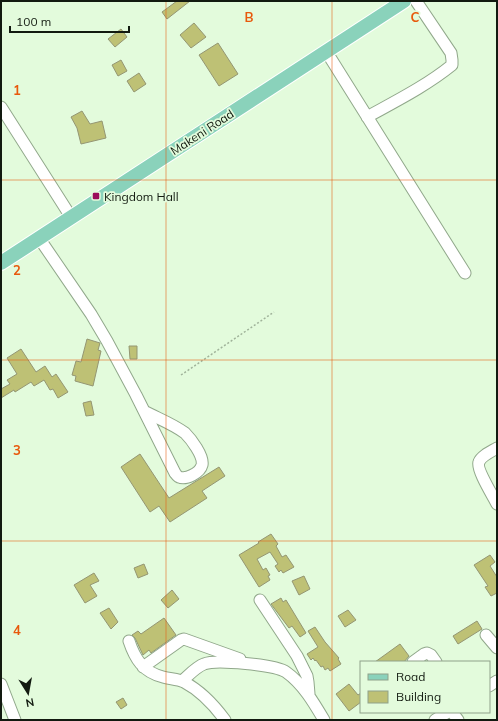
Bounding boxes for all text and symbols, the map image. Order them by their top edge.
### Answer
scale bar [10,8,129,34]
text: B [245,9,254,25]
text: C [411,9,420,25]
text: 100 m [16,14,51,29]
text: 1 [13,82,21,98]
street label: Makeni Road [168,106,236,158]
place label: Kingdom Hall [104,189,179,204]
marker: Kingdom Hall [91,191,101,201]
text: 2 [13,262,21,278]
text: 3 [13,442,21,458]
text: 4 [13,622,21,638]
legend [360,661,490,713]
text: Road [396,669,425,684]
north arrow [8,673,48,713]
text: Building [396,689,441,704]
text: N [24,695,35,710]

